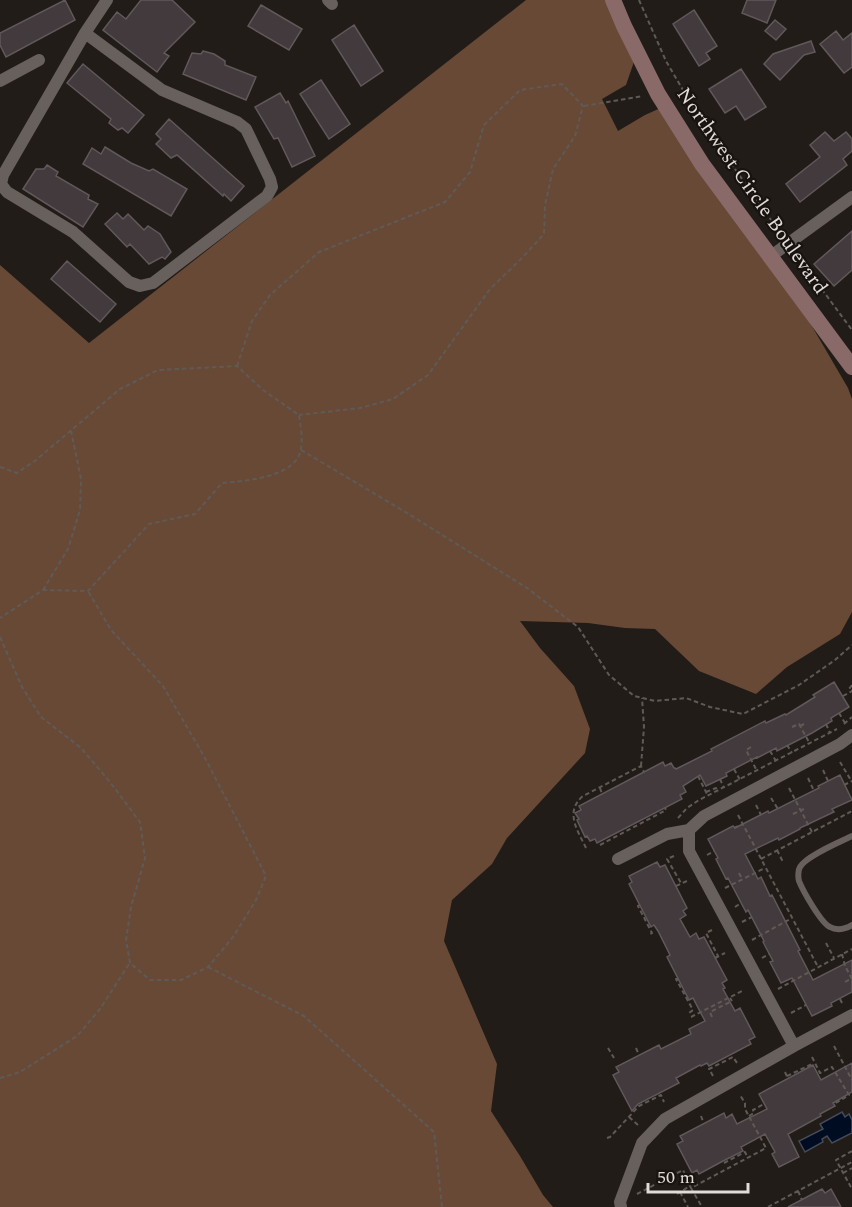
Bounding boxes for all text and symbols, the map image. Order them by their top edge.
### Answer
street label: Northwest Circle Boulevard [669,81,835,301]
scale bar [648,1156,748,1194]
text: 50 m [657,1164,695,1191]

